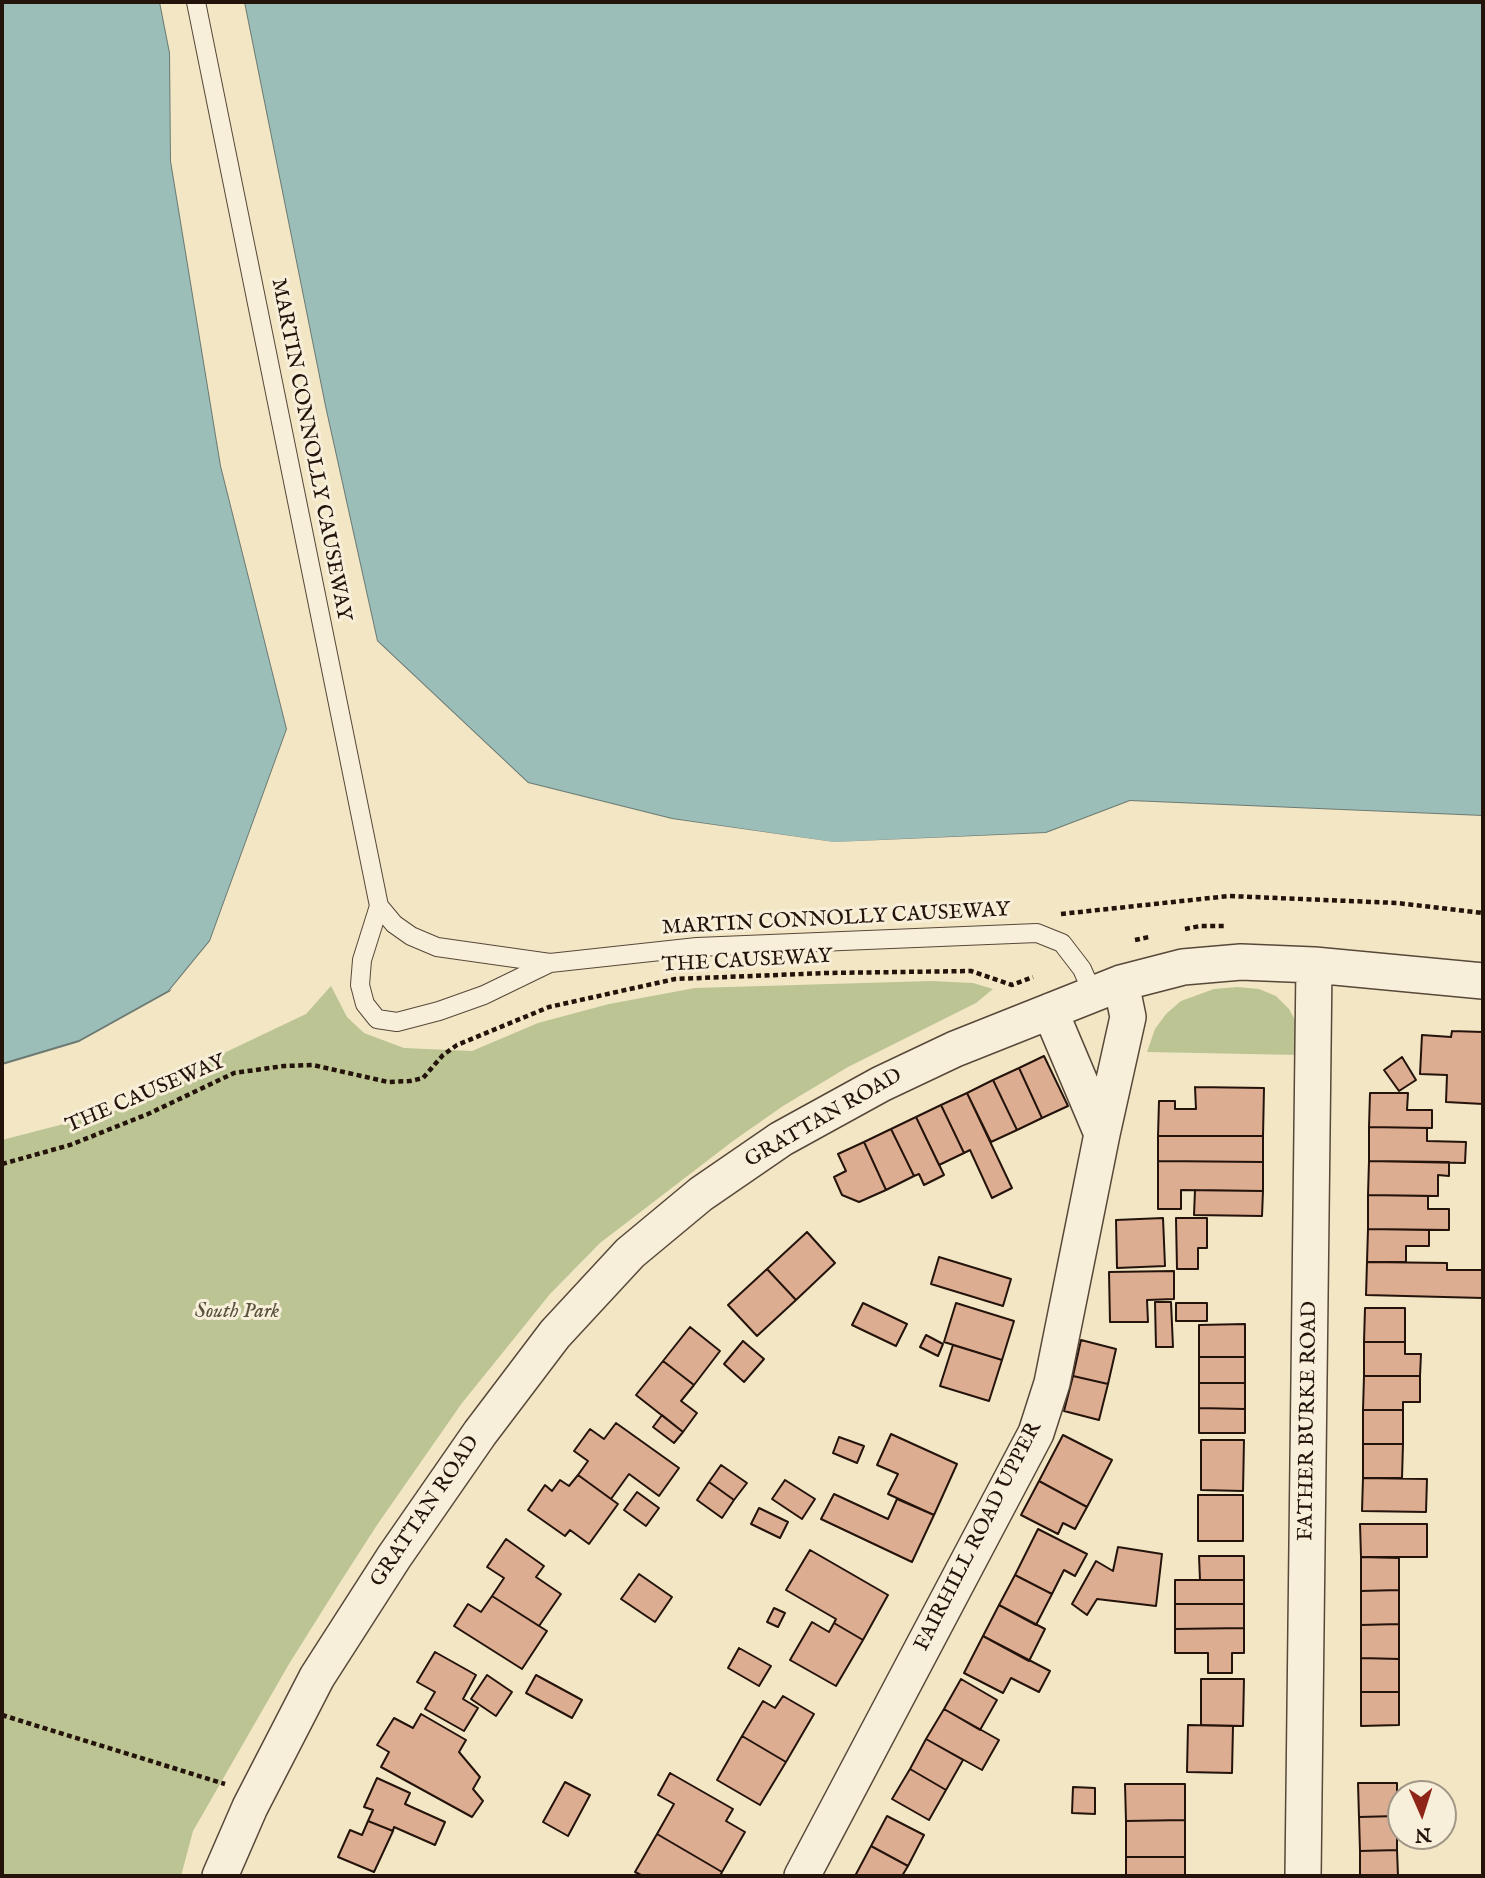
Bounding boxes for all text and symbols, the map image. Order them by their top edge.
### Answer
street label: MARTIN CONNOLLY CAUSEWAY [264,277,356,623]
street label: MARTIN CONNOLLY CAUSEWAY [661,898,1011,942]
street label: THE CAUSEWAY [661,945,833,979]
street label: THE CAUSEWAY [62,1050,230,1140]
street label: GRATTAN ROAD [741,1064,907,1174]
park label: South Park [195,1300,279,1326]
street label: FATHER BURKE ROAD [1294,1301,1324,1541]
street label: FAIRHILL ROAD UPPER [910,1418,1048,1656]
street label: GRATTAN ROAD [366,1432,486,1592]
north arrow [1387,1780,1457,1850]
text: N [1414,1822,1432,1846]

